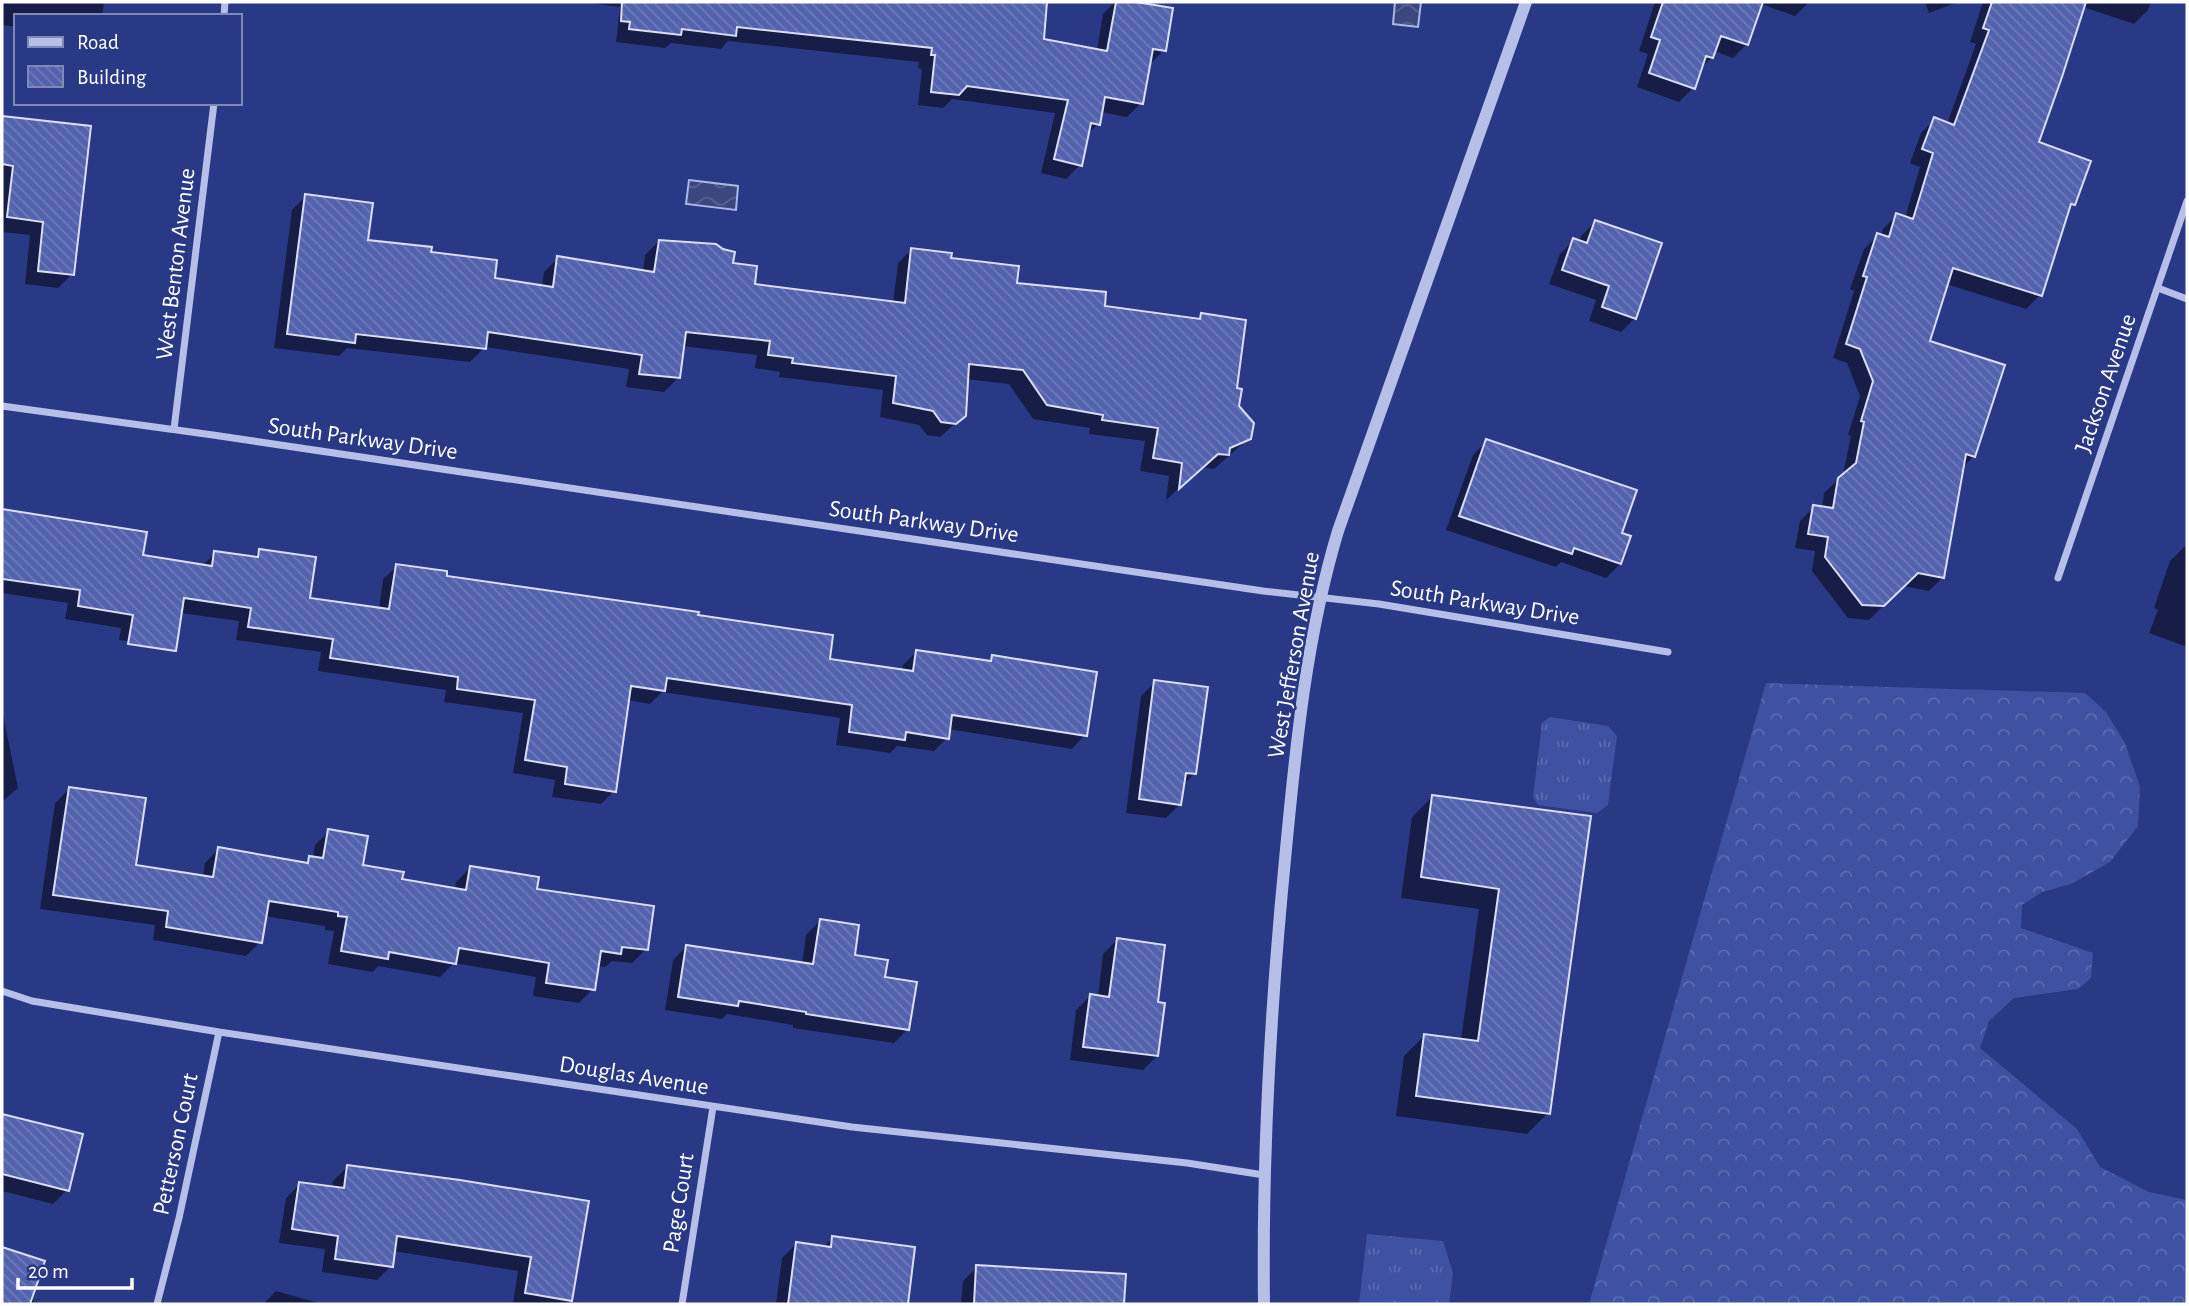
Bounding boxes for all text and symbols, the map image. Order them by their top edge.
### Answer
legend [14,14,242,105]
text: Road [77,32,119,53]
text: Building [77,67,147,88]
street label: West Benton Avenue [152,167,200,361]
street label: Jackson Avenue [2071,311,2141,456]
street label: South Parkway Drive [267,414,459,464]
street label: South Parkway Drive [828,497,1020,547]
street label: West Jefferson Avenue [1264,550,1324,760]
street label: South Parkway Drive [1389,576,1581,630]
street label: Douglas Avenue [557,1052,710,1100]
street label: Petterson Court [149,1071,203,1217]
street label: Page Court [659,1151,699,1255]
scale bar [18,1246,131,1290]
text: 20 m [28,1261,69,1282]

